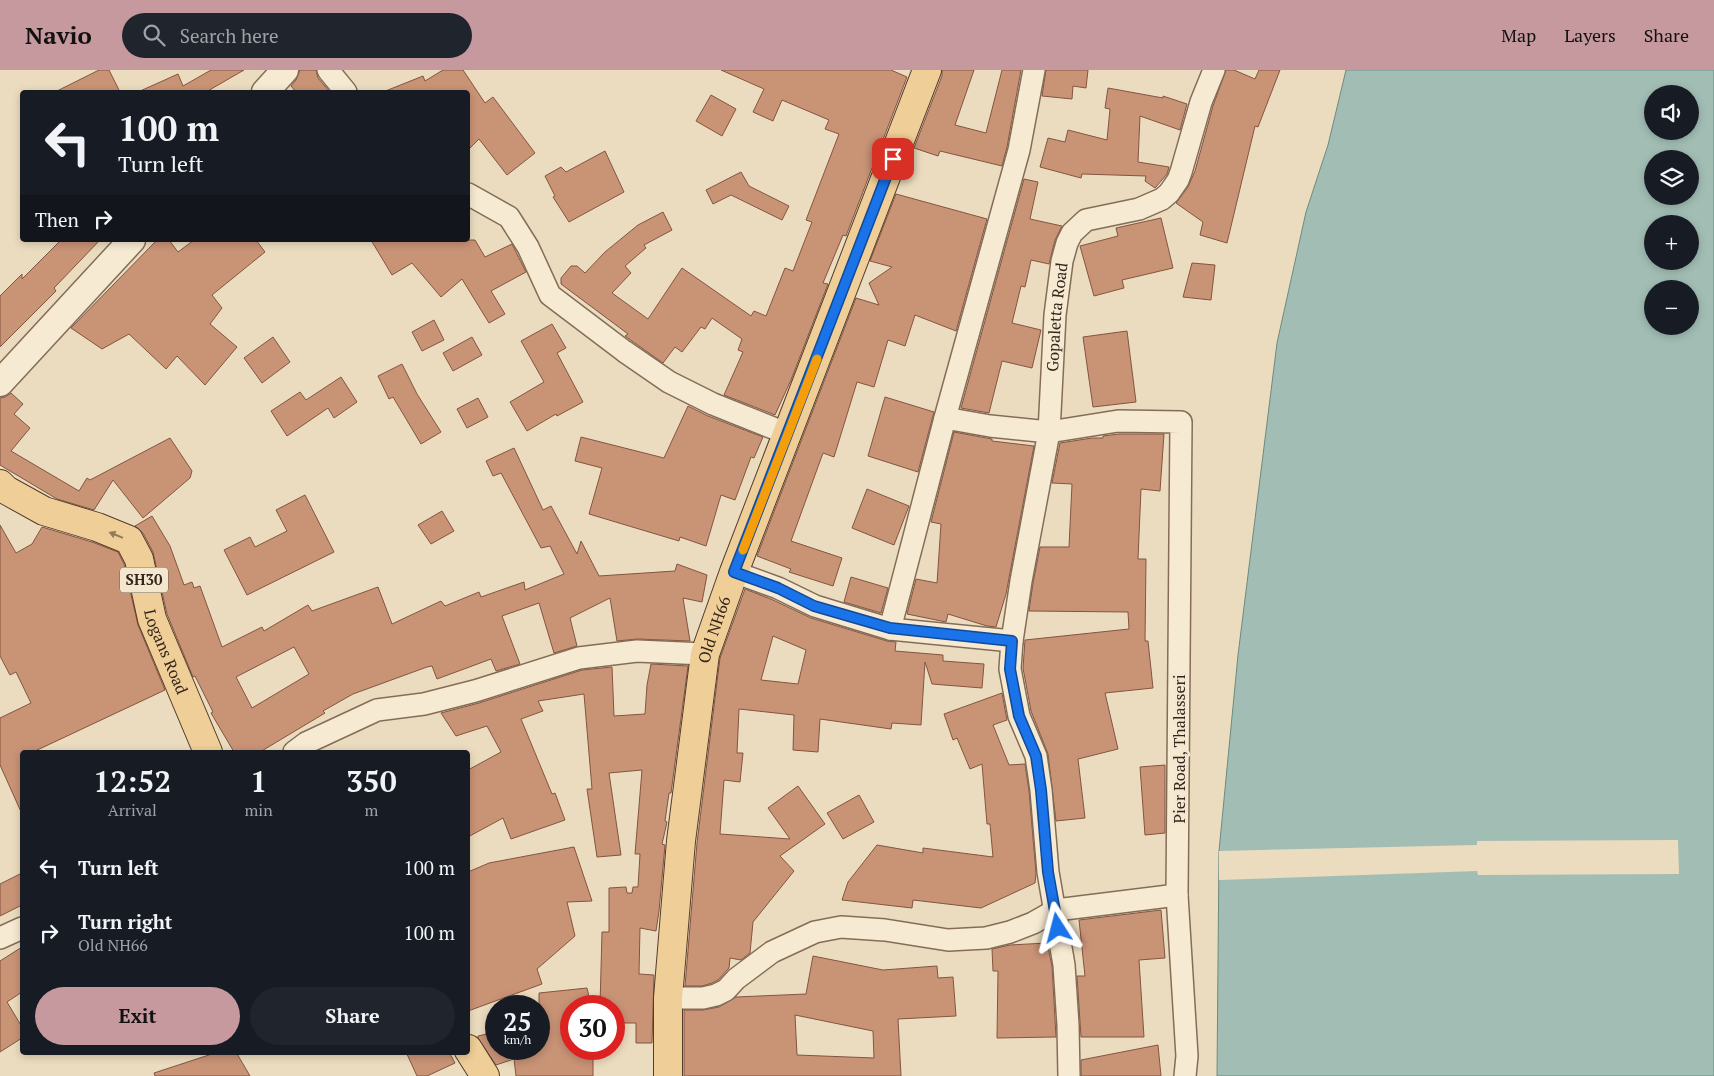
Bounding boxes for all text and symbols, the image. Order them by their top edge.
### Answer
search box [122,13,472,58]
text: Navio [25,19,92,51]
icon: search [140,21,168,49]
text: Search here [180,23,279,48]
text: Map [1501,23,1536,47]
text: Layers [1564,23,1616,47]
text: Share [1644,23,1689,47]
map controls [1644,85,1699,335]
button: sound [1644,85,1699,140]
text: 100 m [118,105,219,151]
icon: left [35,110,100,175]
pin [872,138,914,180]
icon: arrive [879,145,907,173]
text: Turn left [118,149,204,178]
button: layers [1644,150,1699,205]
icon: right [89,205,117,233]
text: Then [35,207,79,232]
button: + [1644,215,1699,270]
street label: Gopaletta Road [1041,261,1073,372]
button: − [1644,280,1699,335]
one-way arrow [108,531,123,539]
road number: SH30 [120,568,168,592]
street label: Old NH66 [693,592,736,664]
street label: Logans Road [139,607,193,698]
street label: Pier Road, Thalasseri [1168,674,1190,824]
text: 12:52 [93,761,171,801]
text: 1 [250,761,267,801]
text: 350 [346,761,397,801]
text: Arrival [108,799,157,821]
text: min [245,799,273,821]
text: m [364,799,378,821]
icon: left [35,854,63,882]
text: Turn left [78,855,159,880]
text: 100 m [404,855,455,880]
position arrow [1031,901,1083,953]
text: Turn right [78,909,172,934]
icon: right [35,919,63,947]
text: 100 m [404,920,455,945]
text: Old NH66 [78,934,148,956]
button: Exit [35,987,240,1045]
button: Share [250,987,455,1045]
speed limit sign: 30 [560,995,625,1060]
text: 25 [503,1005,532,1038]
text: km/h [504,1032,531,1047]

